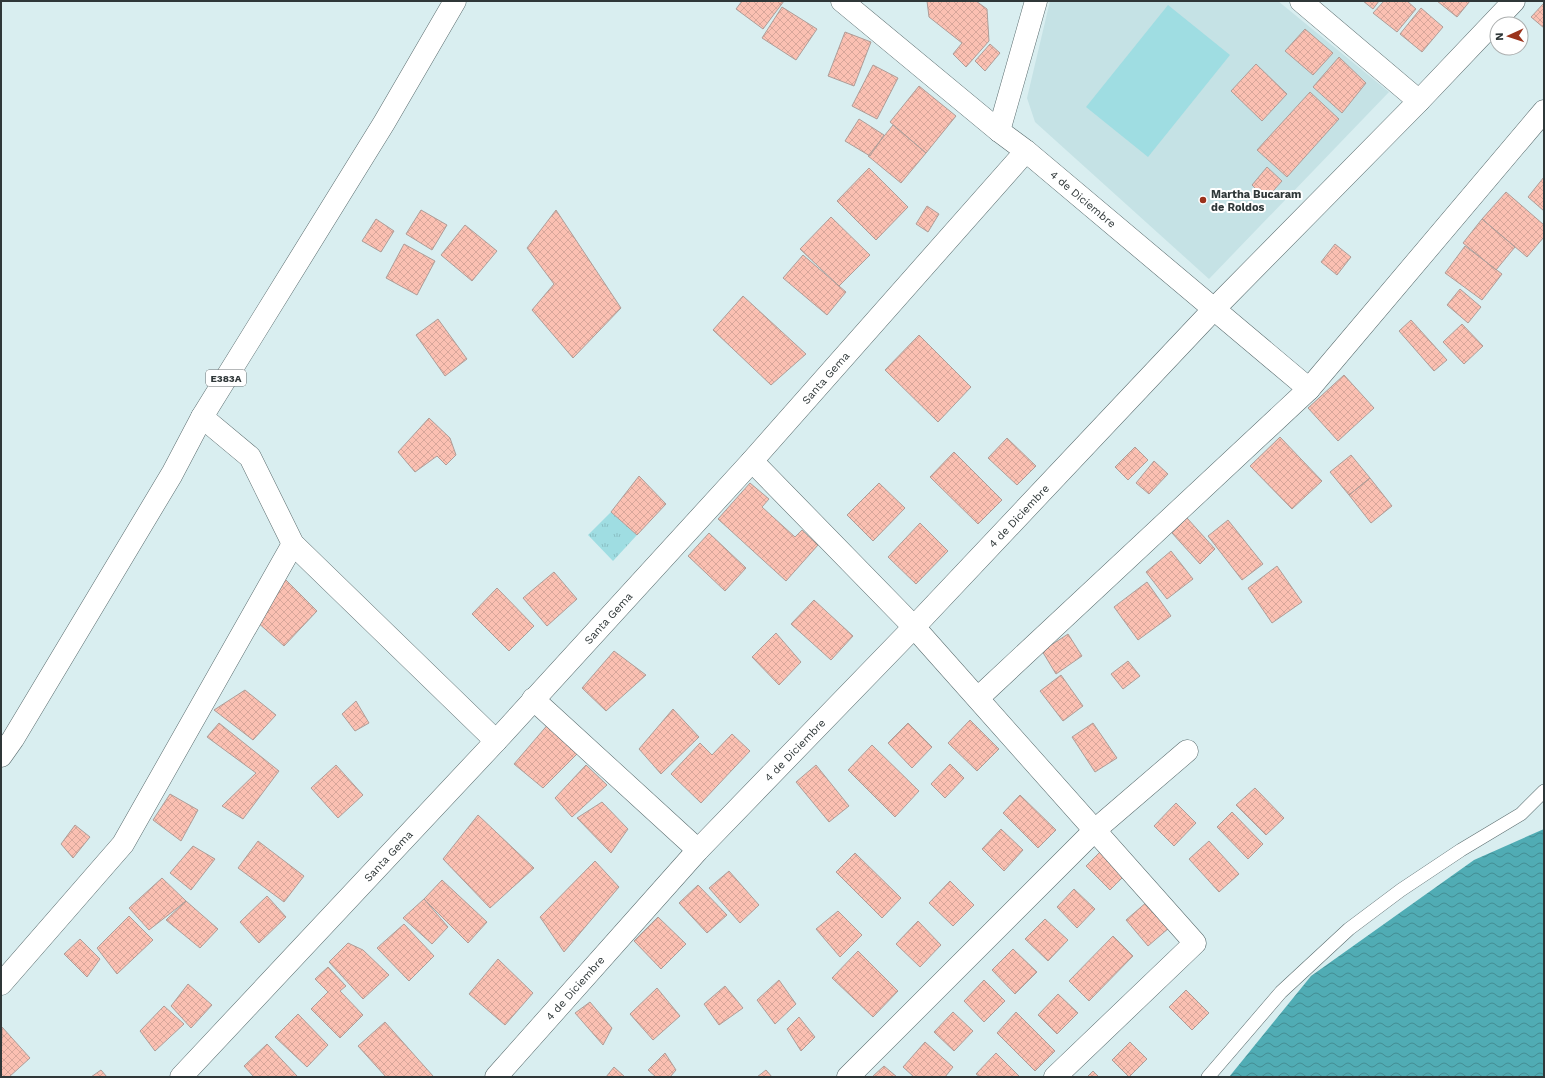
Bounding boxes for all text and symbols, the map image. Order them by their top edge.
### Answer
north arrow [1489,16,1529,56]
text: N [1493,32,1506,41]
street label: 4 de Diciembre [1047,168,1118,231]
place label: Martha Bucaram de Roldos [1211,188,1301,214]
marker: Martha Bucaram de Roldos [1198,195,1208,205]
street label: Santa Gema [799,349,852,407]
road number: E383A [206,370,246,386]
street label: 4 de Diciembre [986,482,1052,551]
street label: Santa Gema [582,590,636,647]
street label: 4 de Diciembre [762,716,828,784]
street label: Santa Gema [362,828,416,885]
street label: 4 de Diciembre [543,954,608,1023]

